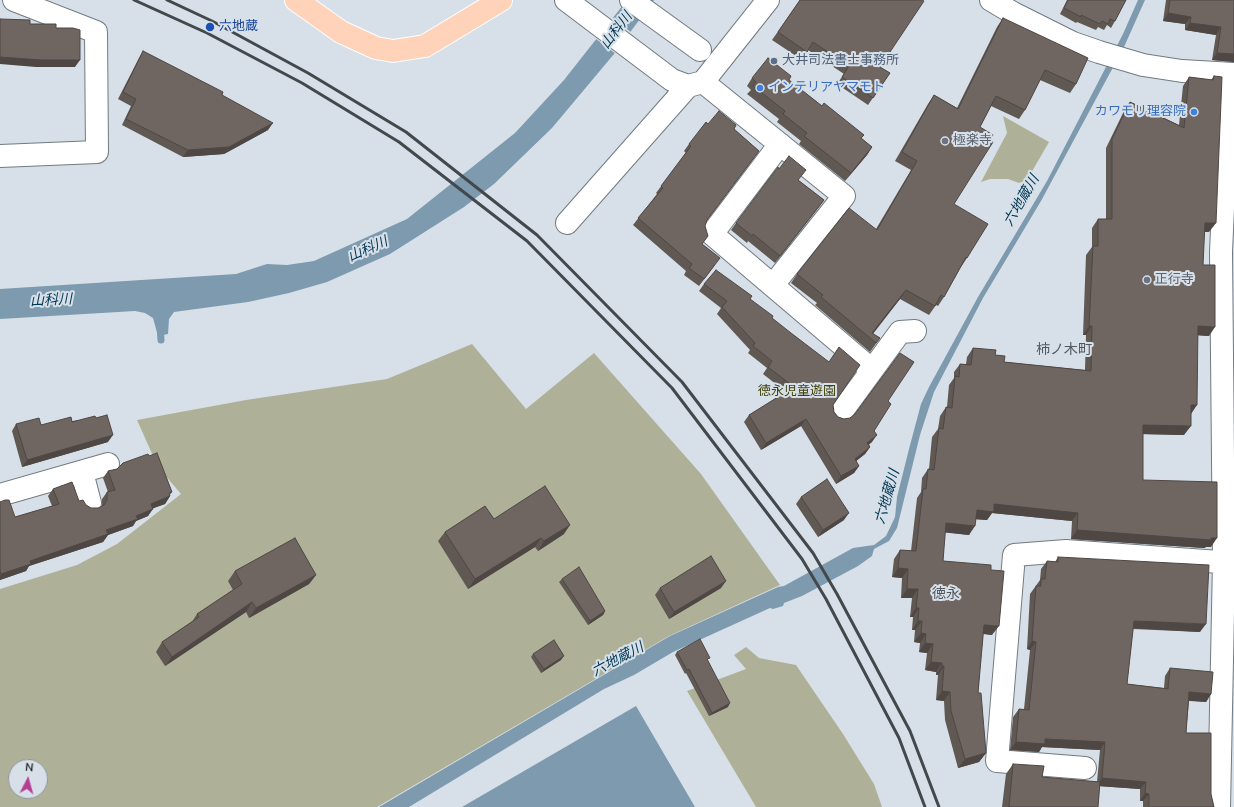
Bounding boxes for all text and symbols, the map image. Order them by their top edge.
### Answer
water label: 山科川 [598,9,636,53]
place label: 六地蔵 [219,19,258,35]
marker: 六地蔵 [204,21,216,33]
place label: 大井司法書士事務所 [782,53,899,69]
marker: 大井司法書士事務所 [769,56,779,66]
place label: インテリアヤマモト [768,80,885,96]
marker: インテリアヤマモト [755,83,765,93]
place label: カワモリ理容院 [1095,104,1186,120]
marker: カワモリ理容院 [1189,107,1199,117]
place label: 極楽寺 [953,133,992,149]
marker: 極楽寺 [940,136,950,146]
water label: 六地蔵川 [1001,173,1043,229]
water label: 山科川 [345,234,391,266]
place label: 正行寺 [1155,272,1194,288]
marker: 正行寺 [1142,275,1152,285]
water label: 山科川 [30,292,72,310]
district label: 柿ノ木町 [1036,343,1092,359]
park label: 徳永児童遊園 [758,384,836,400]
water label: 六地蔵川 [872,468,904,526]
district label: 徳永 [932,587,960,603]
water label: 六地蔵川 [589,639,647,681]
north arrow [8,759,48,799]
text: N [24,760,34,775]

